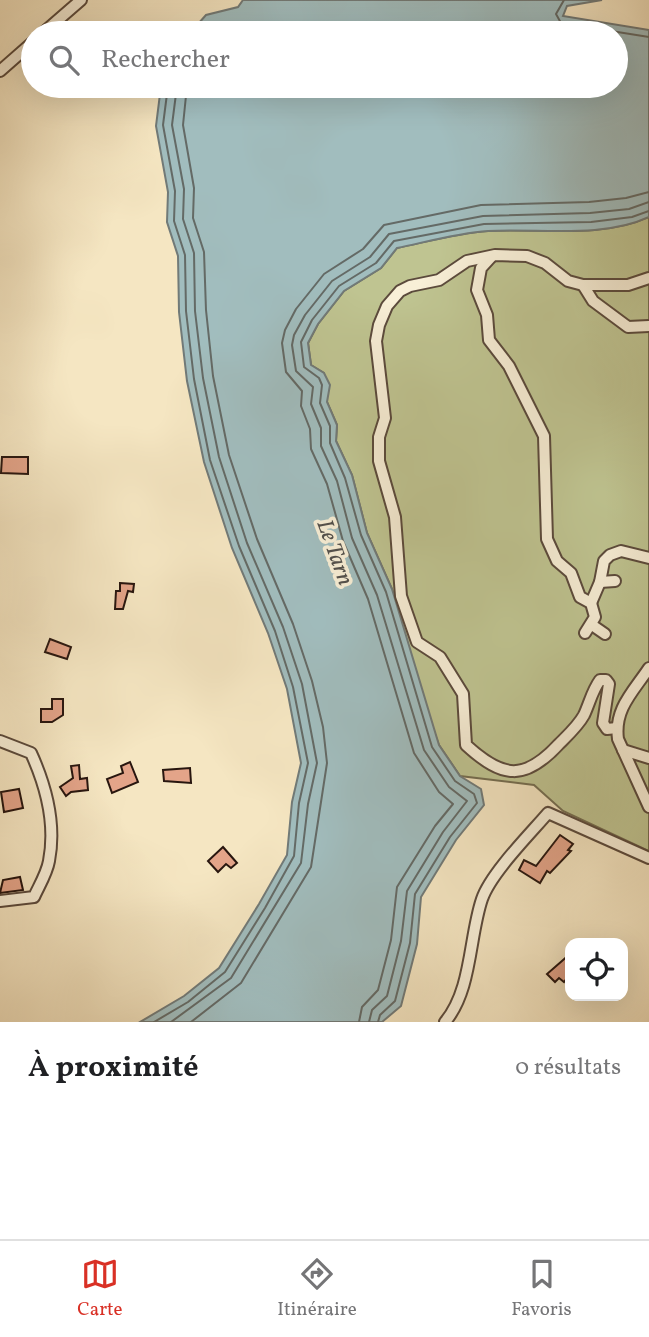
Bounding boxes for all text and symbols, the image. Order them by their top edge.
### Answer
search box [21,21,628,98]
icon: search [45,41,83,79]
text: Rechercher [101,42,230,78]
water label: Le Tarn [307,515,361,590]
map controls [565,938,628,1001]
button: locate [565,938,628,1001]
text: À proximité [28,1047,199,1089]
text: 0 résultats [515,1052,621,1084]
tab: Carte [77,1255,123,1323]
tab: Itinéraire [277,1255,357,1323]
tab: Favoris [511,1255,572,1323]

